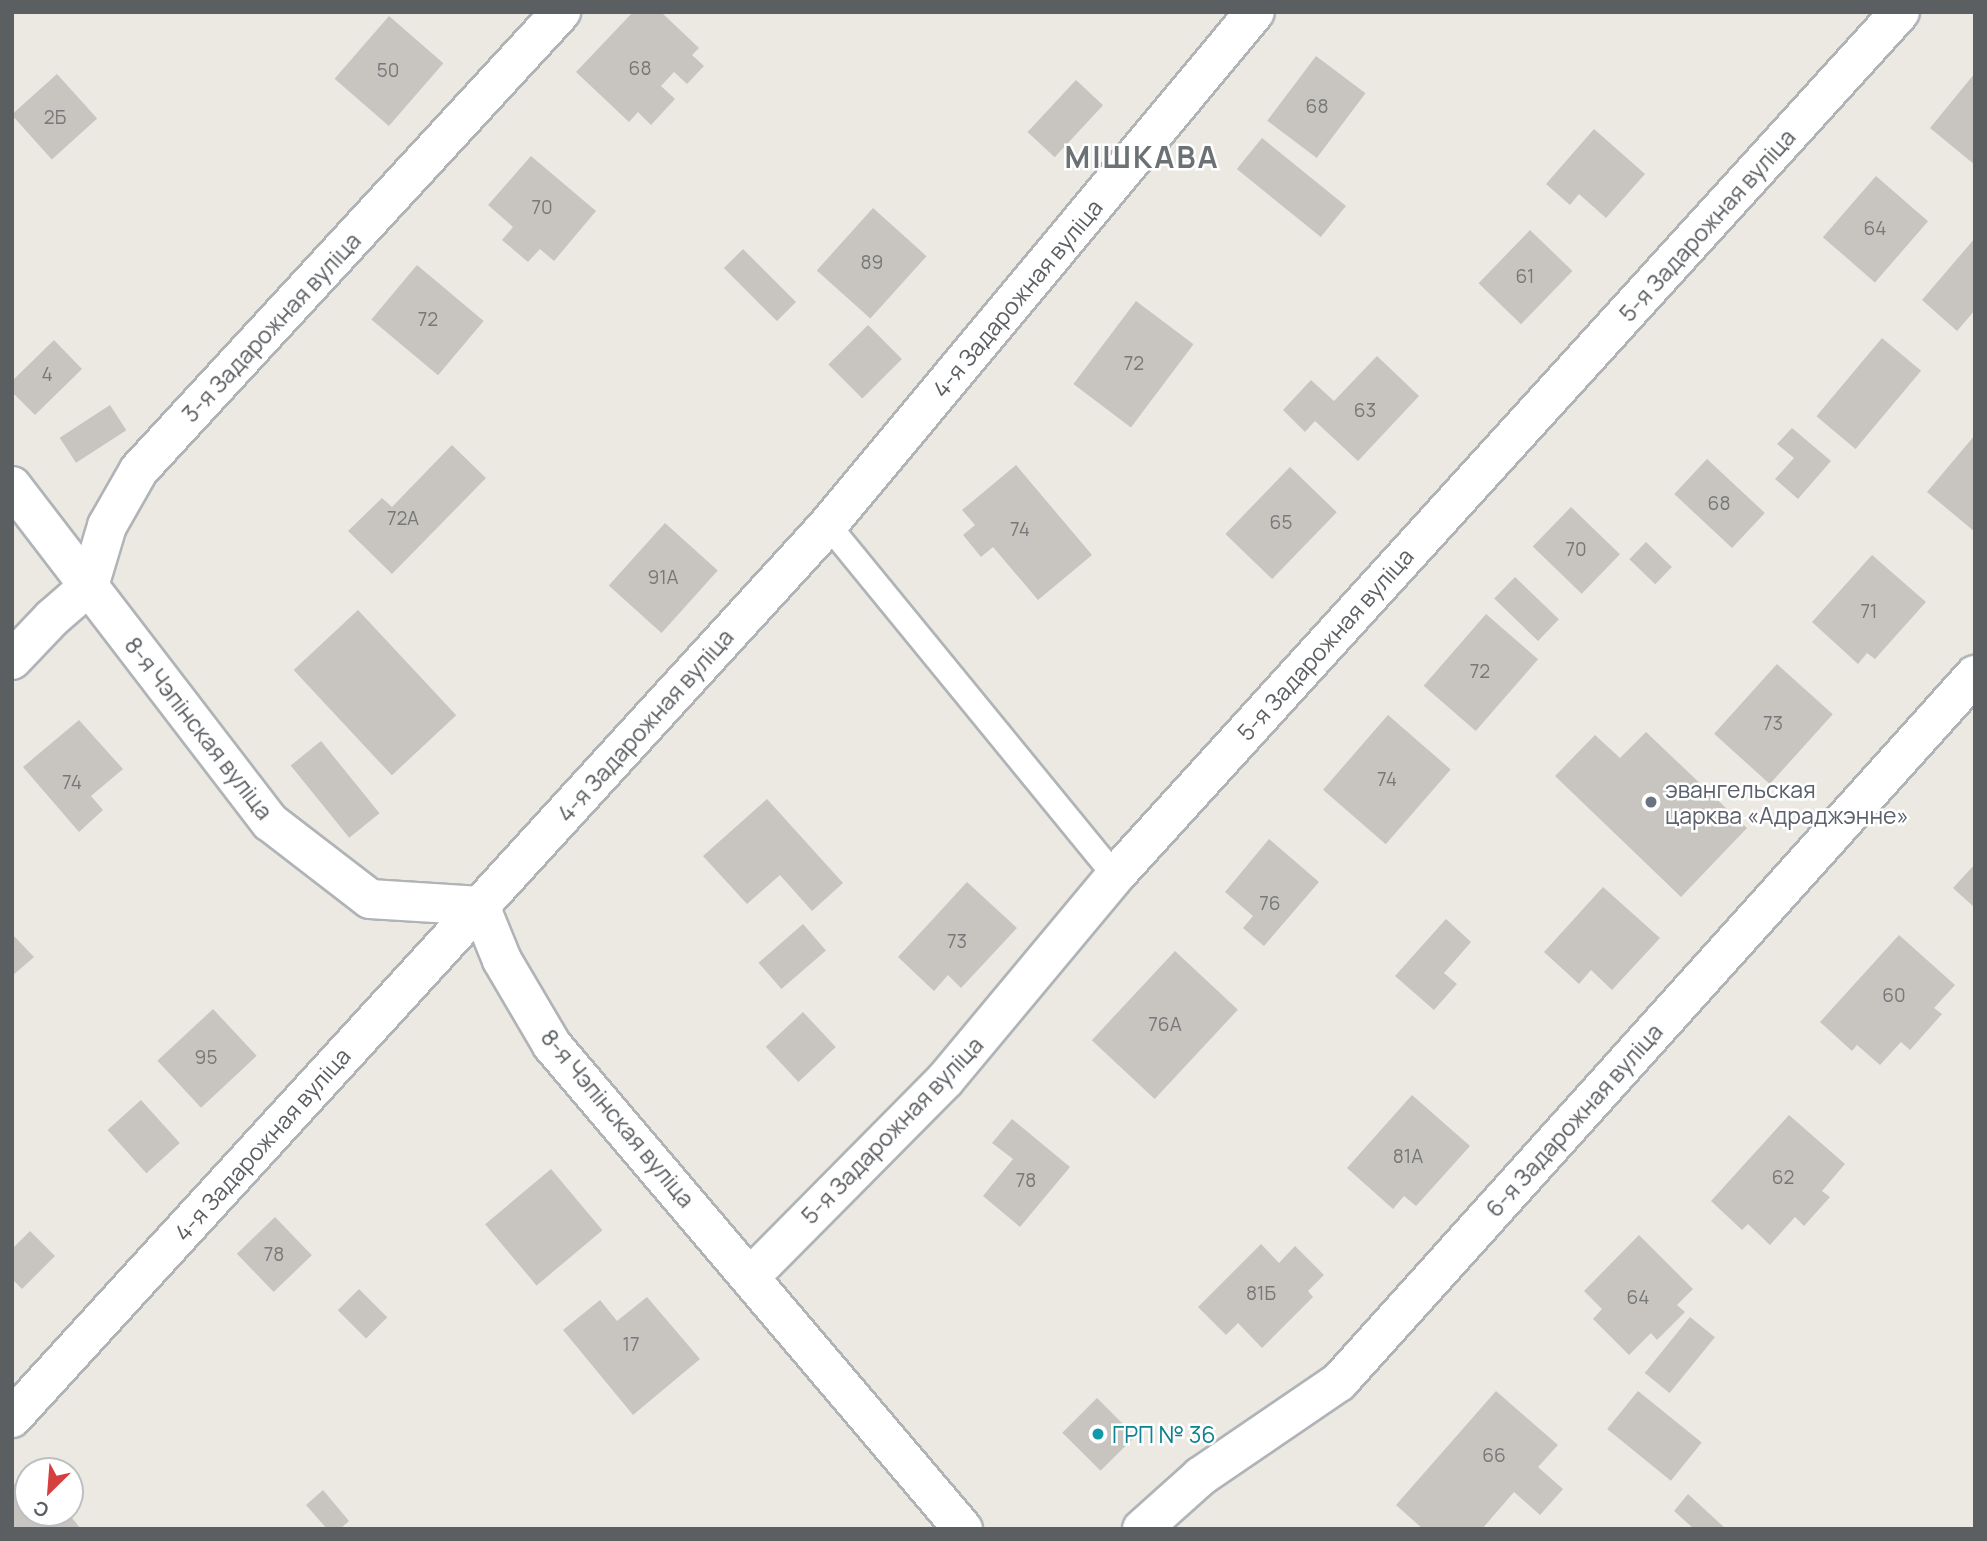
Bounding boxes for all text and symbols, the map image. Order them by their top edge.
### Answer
house number: 68 [629,58,651,80]
house number: 50 [377,60,399,82]
house number: 68 [1306,96,1328,118]
house number: 2Б [44,107,66,129]
street label: 5-я Задарожная вуліца [1613,123,1801,327]
district label: МІШКАВА [1065,139,1219,175]
street label: 4-я Задарожная вуліца [926,193,1108,403]
house number: 70 [531,197,553,219]
house number: 64 [1864,218,1886,240]
street label: 3-я Задарожная вуліца [176,227,366,427]
house number: 89 [861,252,883,274]
house number: 61 [1516,266,1534,288]
house number: 72 [418,309,438,331]
house number: 72 [1124,353,1144,375]
house number: 4 [41,364,53,386]
house number: 63 [1354,400,1376,422]
house number: 68 [1708,493,1730,515]
house number: 72А [387,508,419,530]
house number: 65 [1270,512,1292,534]
house number: 74 [1010,519,1030,541]
house number: 70 [1565,539,1587,561]
street label: 5-я Задарожная вуліца [1231,542,1419,746]
house number: 91А [647,567,679,589]
house number: 71 [1861,601,1877,623]
street label: 4-я Задарожная вуліца [551,623,739,827]
street label: 8-я Чэпінская вуліца [119,631,279,825]
house number: 72 [1470,661,1490,683]
house number: 73 [1763,713,1783,735]
house number: 74 [1377,769,1397,791]
house number: 74 [62,772,82,794]
place label: эвангельская царква «Адраджэнне» [1665,775,1909,829]
marker: эвангельская царква «Адраджэнне» [1643,794,1659,810]
house number: 76 [1259,893,1281,915]
house number: 73 [947,931,967,953]
house number: 60 [1882,985,1906,1007]
house number: 76А [1148,1014,1182,1036]
street label: 6-я Задарожная вуліца [1480,1018,1668,1222]
street label: 8-я Чэпінская вуліца [536,1023,700,1213]
street label: 5-я Задарожная вуліца [795,1031,989,1229]
street label: 4-я Задарожная вуліца [168,1042,356,1246]
house number: 95 [195,1047,217,1069]
house number: 81А [1393,1146,1423,1168]
house number: 62 [1772,1167,1794,1189]
house number: 78 [1016,1170,1036,1192]
house number: 78 [264,1244,284,1266]
house number: 81Б [1246,1283,1276,1305]
house number: 64 [1627,1287,1649,1309]
house number: 17 [623,1334,639,1356]
place label: ГРП № 36 [1112,1420,1216,1448]
marker: ГРП № 36 [1090,1426,1106,1442]
house number: 66 [1482,1445,1506,1467]
north arrow [14,1457,84,1527]
text: С [29,1494,53,1524]

